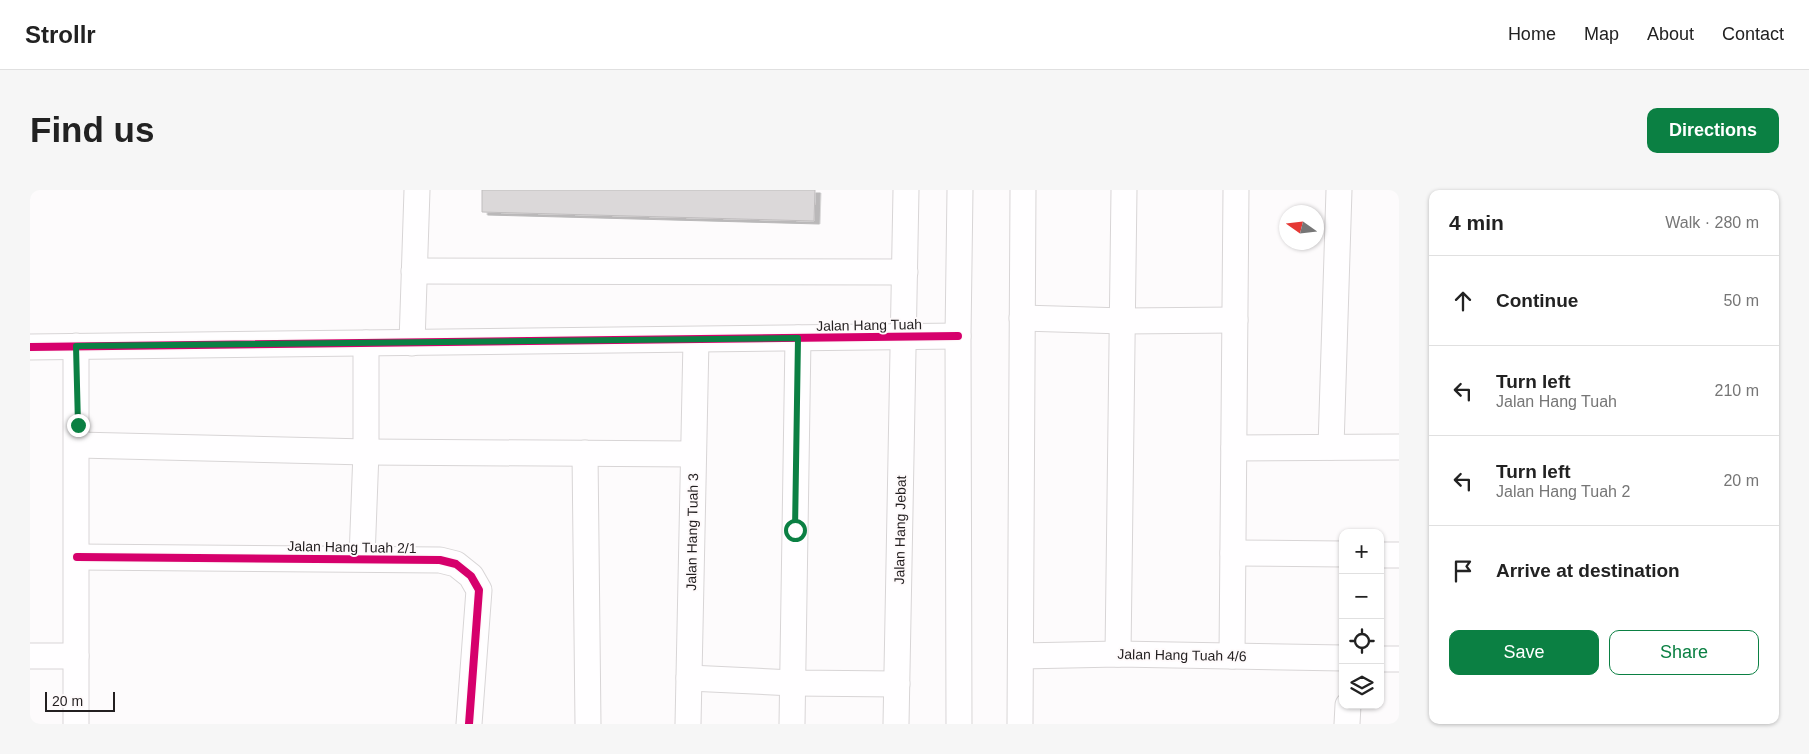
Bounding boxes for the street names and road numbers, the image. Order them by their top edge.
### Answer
street label: Jalan Hang Tuah [816,316,922,334]
street label: Jalan Hang Tuah 3 [683,473,701,591]
street label: Jalan Hang Jebat [891,475,909,585]
street label: Jalan Hang Tuah 2/1 [287,538,417,556]
street label: Jalan Hang Tuah 4/6 [1117,646,1247,664]

